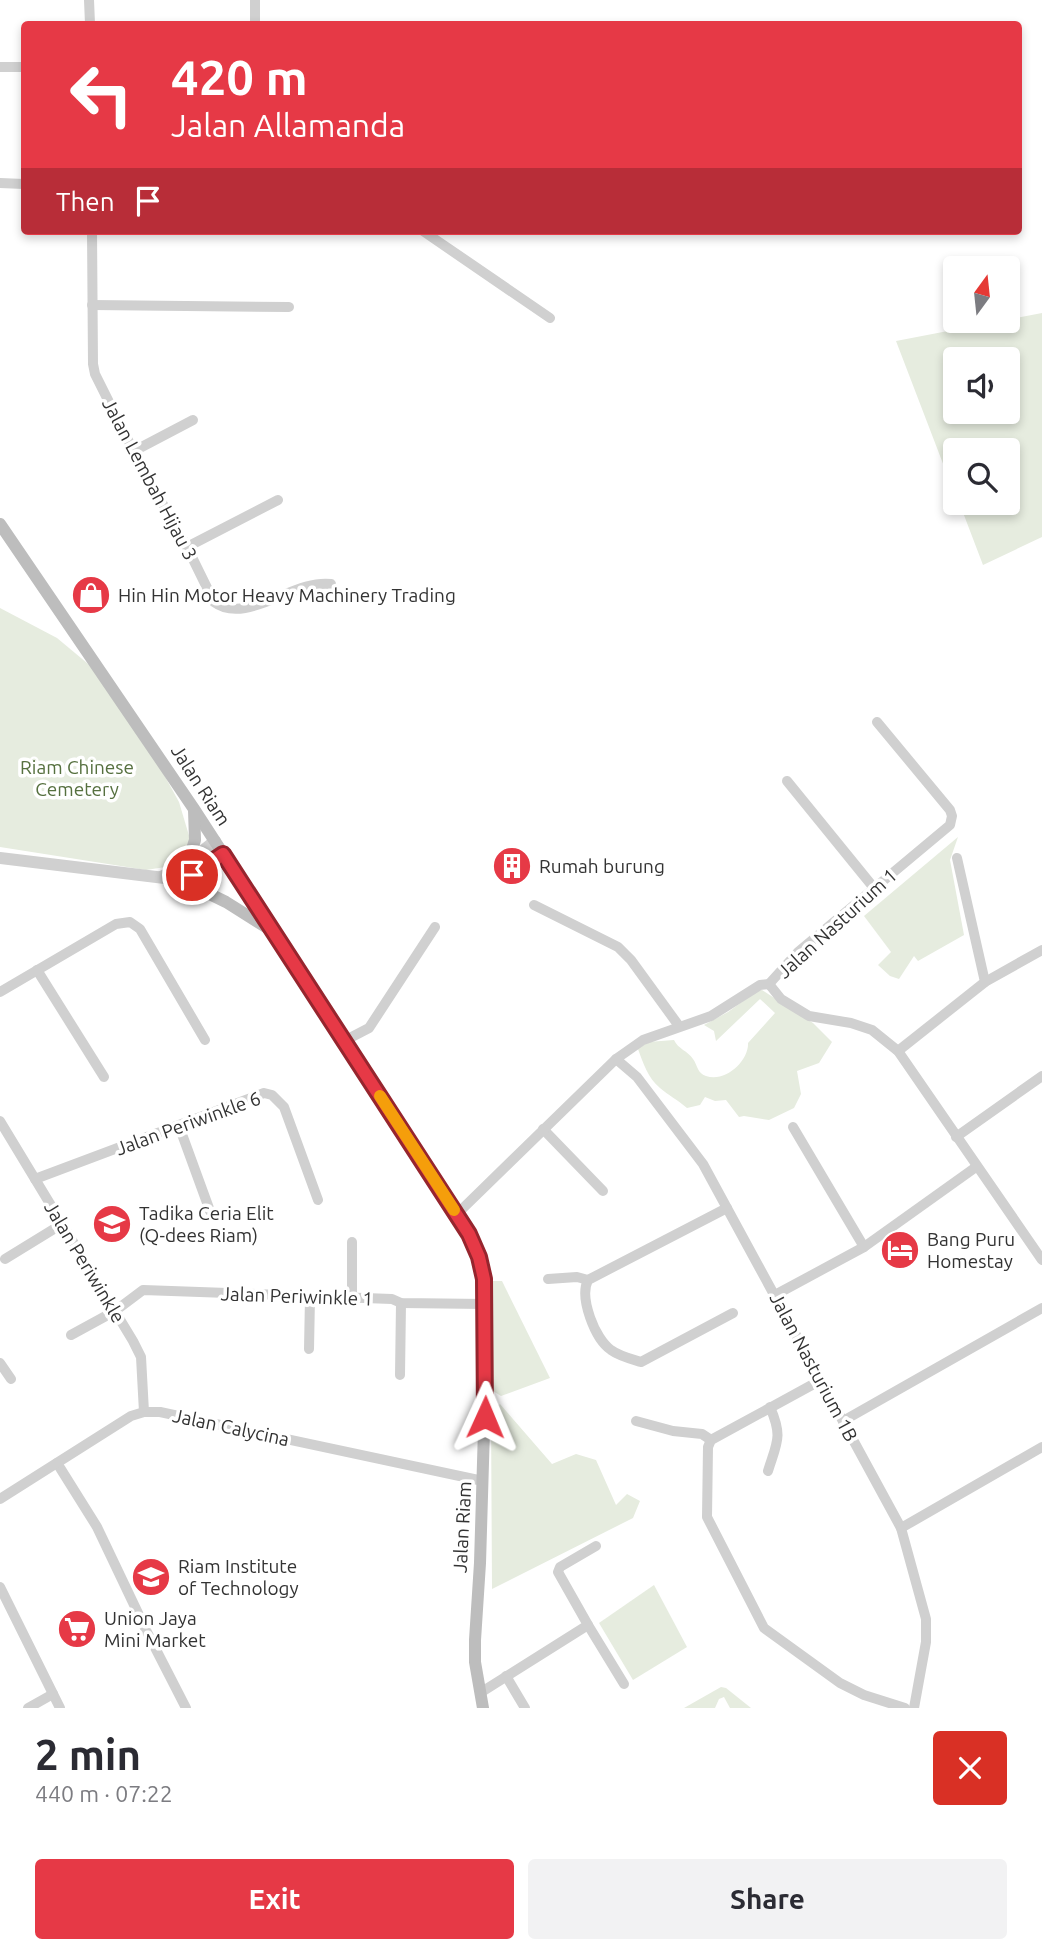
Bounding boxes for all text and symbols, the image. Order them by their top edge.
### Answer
icon: left [56,49,147,140]
text: 420 m [171,49,308,104]
text: Jalan Allamanda [171,107,405,143]
icon: arrive [129,182,167,220]
text: Then [56,187,115,216]
north arrow [943,256,1020,332]
map controls [943,256,1020,515]
button: sound [943,347,1020,424]
street label: Jalan Lembah Hijau 3 [98,394,202,564]
button: search [943,438,1020,515]
shop icon: Hin Hin Motor Heavy Machinery Trading [70,574,112,616]
place label: Hin Hin Motor Heavy Machinery Trading [118,584,456,606]
street label: Jalan Riam [167,741,235,829]
park label: Riam Chinese Cemetery [20,756,134,800]
pin [162,845,222,905]
building icon: Rumah burung [491,845,533,887]
place label: Rumah burung [539,855,665,877]
icon: arrive [173,856,211,894]
street label: Jalan Nasturium 1 [773,864,901,982]
street label: Jalan Periwinkle 6 [112,1087,264,1159]
street label: Jalan Periwinkle [40,1197,130,1327]
place label: Tadika Ceria Elit (Q-dees Riam) [139,1202,274,1246]
school or university icon: Tadika Ceria Elit (Q-dees Riam) [91,1203,133,1245]
place label: Bang Puru Homestay [927,1228,1015,1272]
hotel icon: Bang Puru Homestay [879,1229,921,1271]
street label: Jalan Periwinkle 1 [220,1282,374,1310]
street label: Jalan Nasturium 1B [766,1289,862,1445]
position arrow [448,1380,522,1454]
street label: Jalan Calycina [171,1404,291,1450]
street label: Jalan Riam [449,1481,475,1573]
place label: Riam Institute of Technology [178,1555,299,1599]
school or university icon: Riam Institute of Technology [130,1556,172,1598]
place label: Union Jaya Mini Market [104,1607,206,1651]
supermarket icon: Union Jaya Mini Market [56,1608,98,1650]
text: 2 min [35,1731,141,1778]
button: close [933,1731,1007,1805]
text: 440 m · 07:22 [35,1781,173,1806]
button: Exit [35,1859,514,1939]
button: Share [528,1859,1007,1939]

